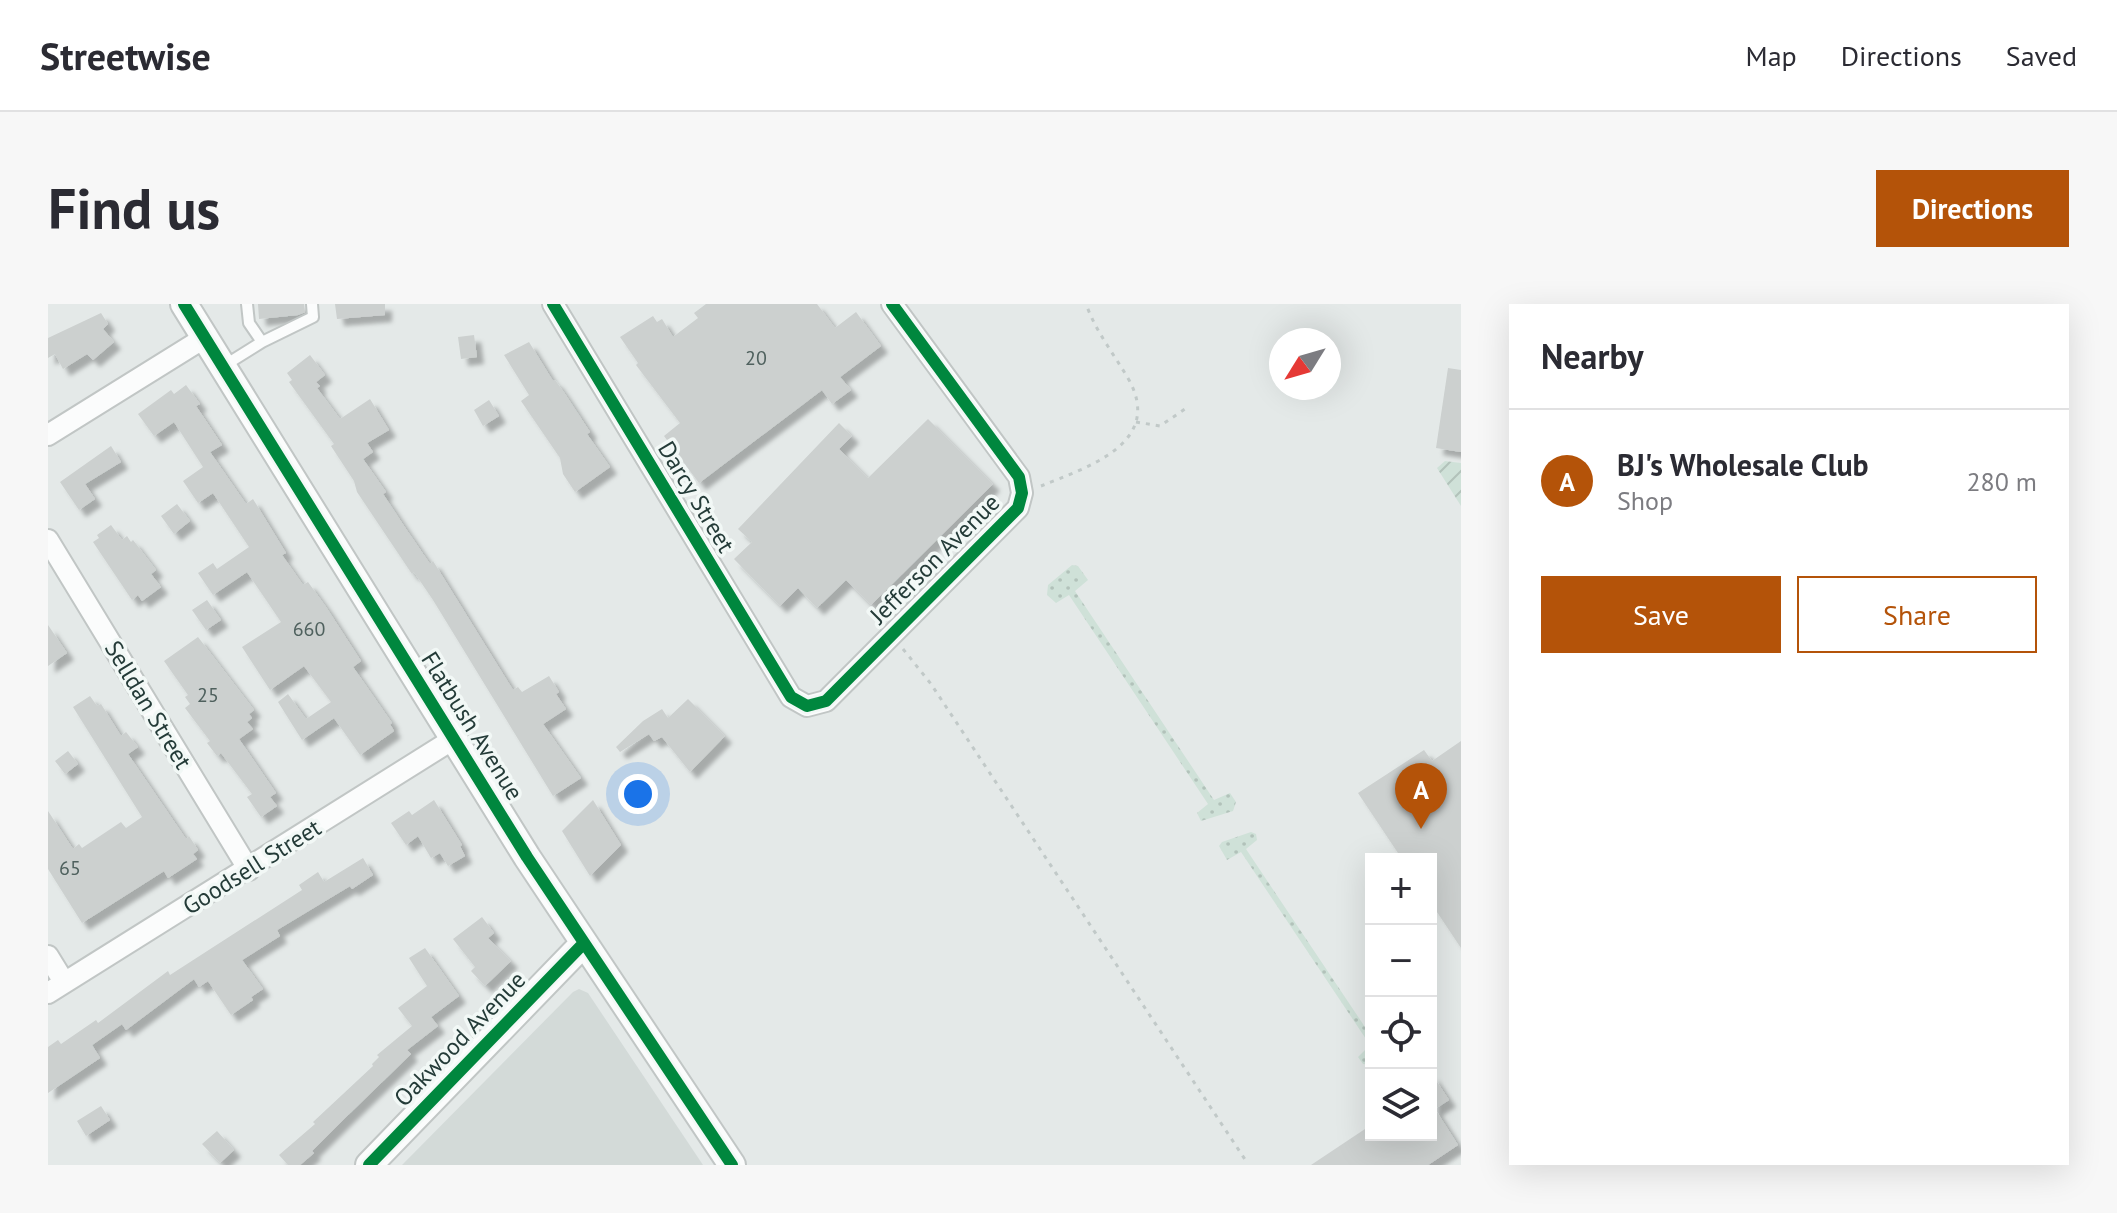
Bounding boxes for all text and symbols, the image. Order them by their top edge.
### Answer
text: Streetwise [40,31,211,80]
text: Map [1746,37,1797,74]
text: Directions [1841,37,1962,74]
text: Saved [2006,37,2077,74]
button: Directions [1876,170,2069,247]
text: Find us [48,172,220,244]
north arrow [1269,328,1341,400]
text: Nearby [1541,334,1643,378]
house number: 20 [745,345,767,371]
street label: Darcy Street [651,435,742,558]
text: BJ's Wholesale Club [1617,445,1869,484]
text: A [1559,465,1575,498]
text: 280 m [1966,465,2037,498]
text: Shop [1617,484,1673,517]
street label: Jefferson Avenue [862,487,1006,631]
button: Save [1541,576,1781,653]
button: Share [1797,576,2037,653]
house number: 660 [293,616,325,642]
street label: Selldan Street [98,635,199,775]
street label: Flatbush Avenue [414,646,530,806]
house number: 25 [197,682,219,708]
pin: A [1395,763,1447,829]
your location [618,774,658,814]
street label: Goodsell Street [177,812,327,921]
map controls [1365,853,1437,1141]
button: + [1365,853,1437,925]
house number: 65 [59,855,81,881]
button: − [1365,925,1437,997]
street label: Oakwood Avenue [387,964,532,1113]
button: locate [1365,997,1437,1069]
button: layers [1365,1069,1437,1141]

